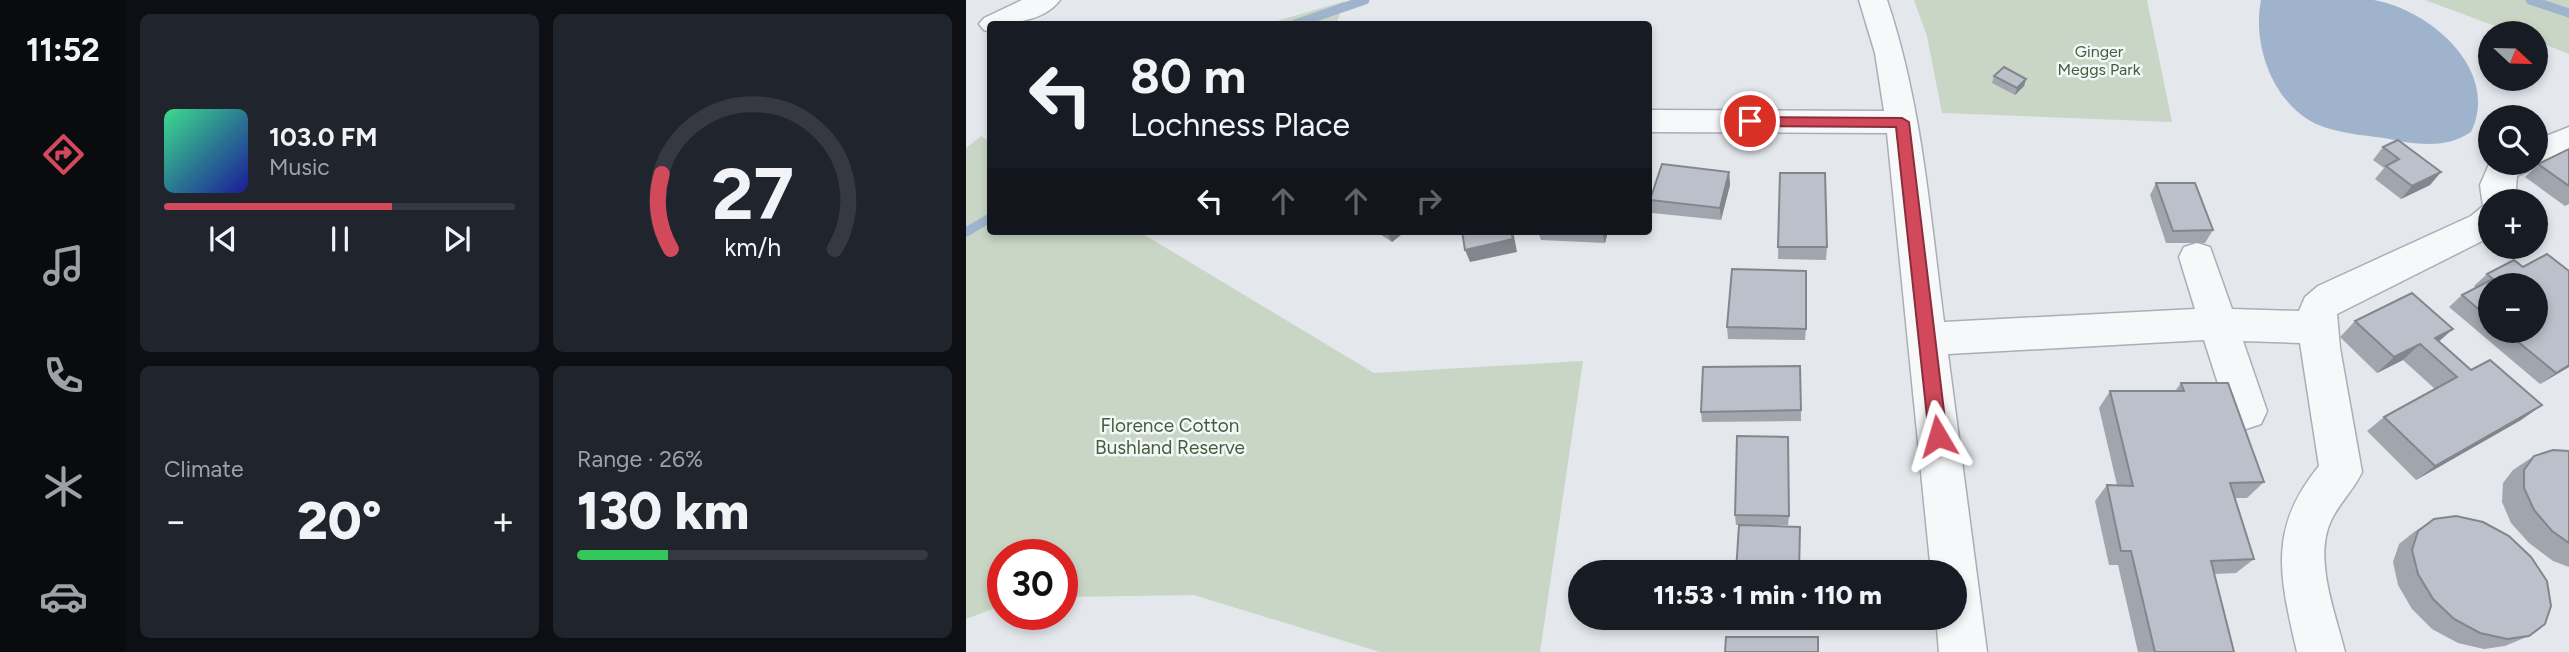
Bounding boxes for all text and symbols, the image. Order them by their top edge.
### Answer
north arrow [2478,21,2548,91]
map controls [2478,21,2548,343]
text: 11:52 [26,31,100,69]
park label: Ginger Meggs Park [2058,42,2141,79]
text: 80 m [1130,46,1246,105]
icon: left [1015,49,1106,140]
pin [1720,91,1780,151]
icon: arrive [1731,102,1769,140]
button: search [2478,105,2548,175]
text: Lochness Place [1130,106,1350,144]
text: 103.0 FM [269,121,377,153]
icon: directions [39,130,88,179]
text: 27 [711,151,794,238]
text: Music [269,153,330,181]
icon: left [1191,182,1229,220]
icon: ahead [1264,182,1302,220]
icon: ahead [1337,182,1375,220]
icon: right [1410,182,1448,220]
button: + [2478,189,2548,259]
icon: previous [204,220,242,258]
icon: pause [321,220,359,258]
icon: next [438,220,476,258]
text: km/h [724,232,781,262]
icon: music [39,241,88,290]
button: − [2478,273,2548,343]
icon: phone [39,351,88,400]
position arrow [1901,399,1975,473]
park label: Florence Cotton Bushland Reserve [1095,414,1245,459]
text: Range · 26% [577,445,703,473]
text: Climate [164,455,243,483]
icon: climate [39,462,88,511]
text: 130 km [577,480,749,542]
text: 20° [297,490,382,552]
text: − [164,498,188,544]
text: + [491,498,515,544]
speed limit sign: 30 [987,539,1078,630]
icon: car [39,572,88,621]
text: 11:53 · 1 min · 110 m [1653,579,1882,611]

